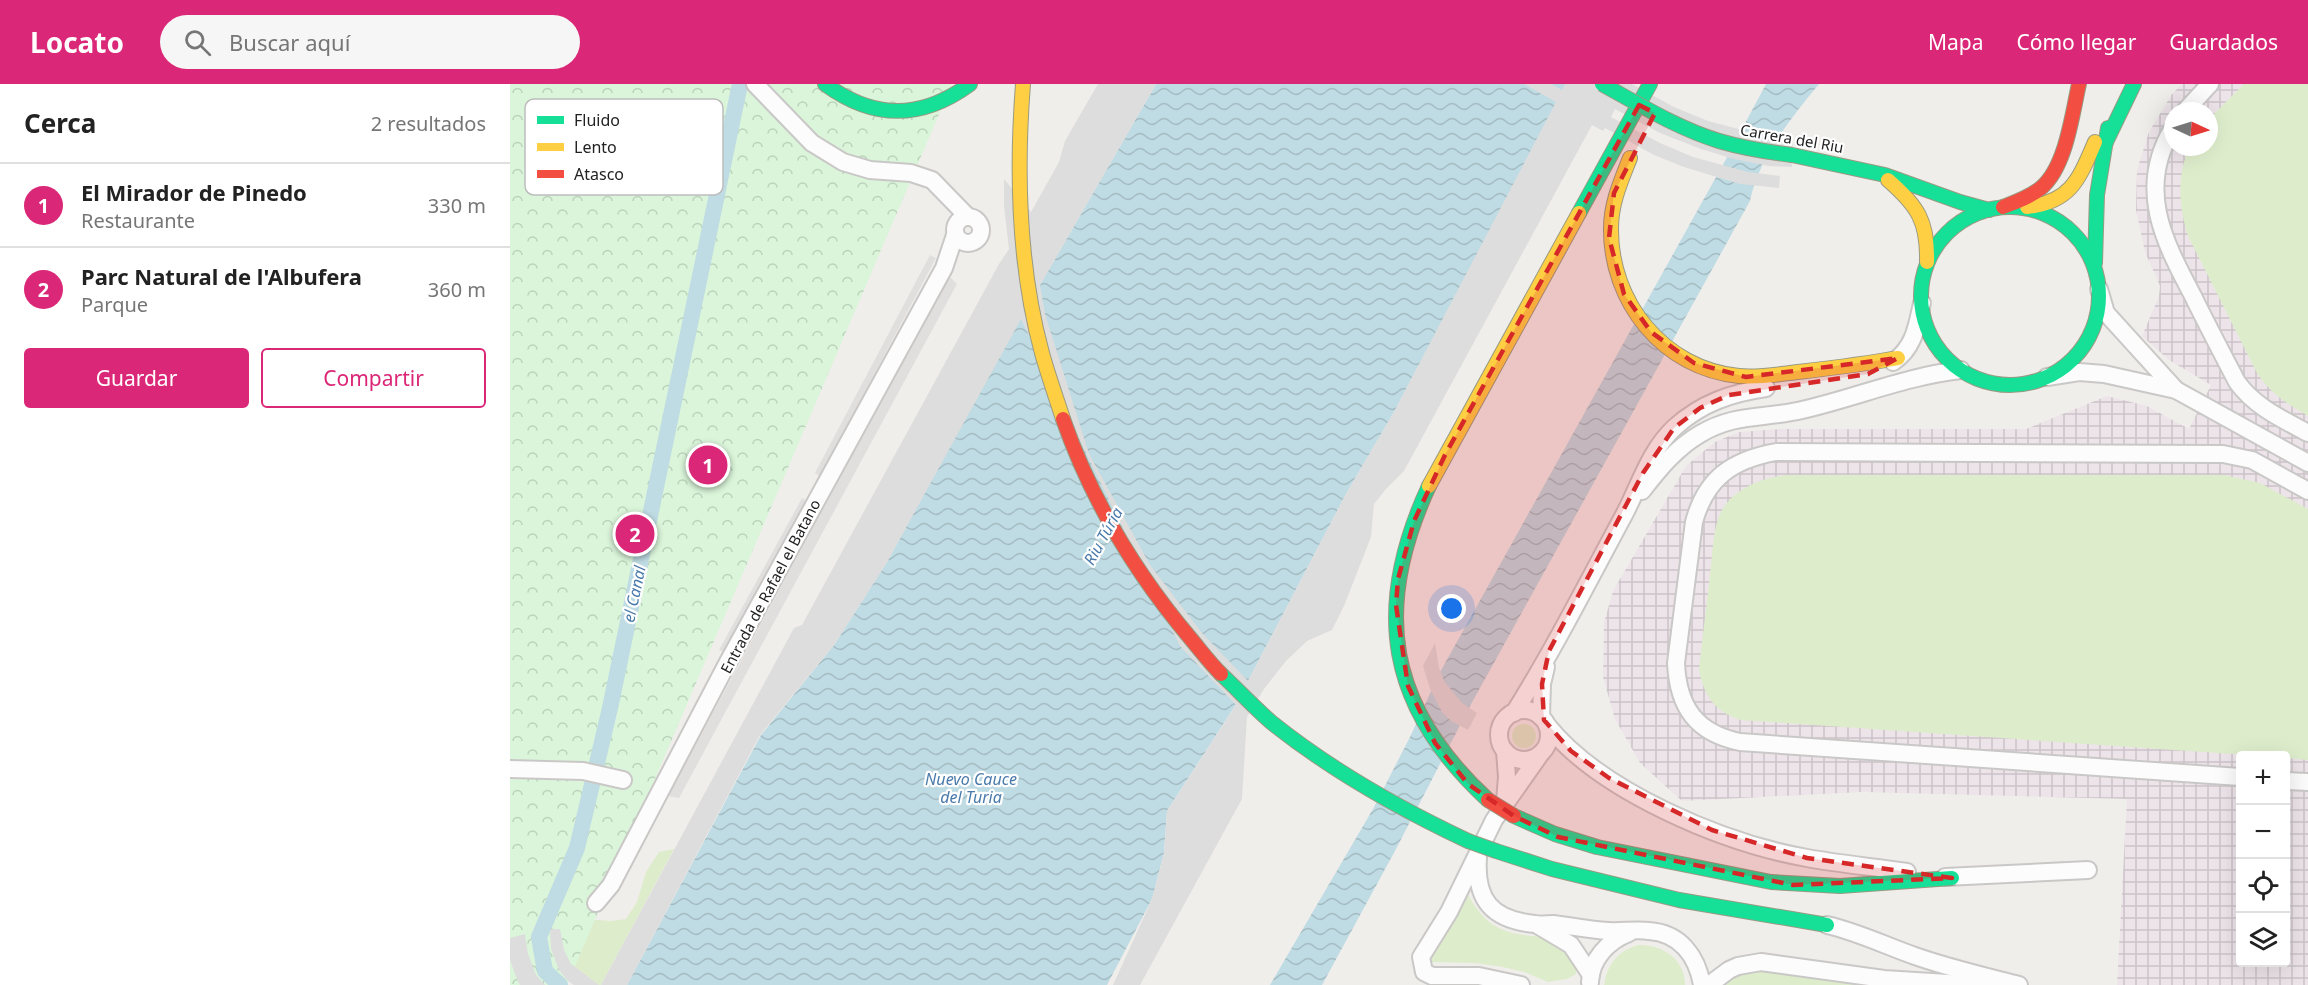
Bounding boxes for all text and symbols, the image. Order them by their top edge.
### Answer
search box [160,15,580,69]
text: Locato [30,23,124,61]
icon: search [181,26,214,59]
text: Buscar aquí [229,27,350,57]
text: Mapa [1928,28,1983,56]
text: Cómo llegar [2016,28,2136,56]
text: Guardados [2169,28,2278,56]
legend [525,99,723,195]
north arrow [2164,102,2218,156]
text: Cerca [24,105,96,141]
text: Fluido [574,109,620,131]
text: 2 resultados [371,110,486,137]
street label: Carrera del Riu [1739,119,1845,157]
text: Lento [574,136,617,158]
text: Atasco [574,163,624,185]
text: El Mirador de Pinedo [81,177,307,207]
text: 1 [38,192,49,219]
text: 330 m [428,192,486,219]
text: Restaurante [81,207,195,234]
text: Parc Natural de l'Albufera [81,261,362,291]
text: 2 [38,276,49,303]
text: 360 m [428,276,486,303]
text: Parque [81,291,148,318]
button: Guardar [24,348,249,408]
button: Compartir [261,348,486,408]
pin: 1 [688,442,728,488]
street label: Entrada de Rafael el Batano [715,495,825,677]
water label: Riu Túria [1078,503,1128,569]
pin: 2 [616,512,654,556]
water label: el Canal [617,563,651,624]
your location [1437,594,1466,623]
map controls [2236,751,2290,967]
button: + [2236,751,2290,805]
water label: Nuevo Cauce del Turia [925,768,1017,808]
button: − [2236,805,2290,859]
button: locate [2236,859,2290,913]
button: layers [2236,913,2290,967]

